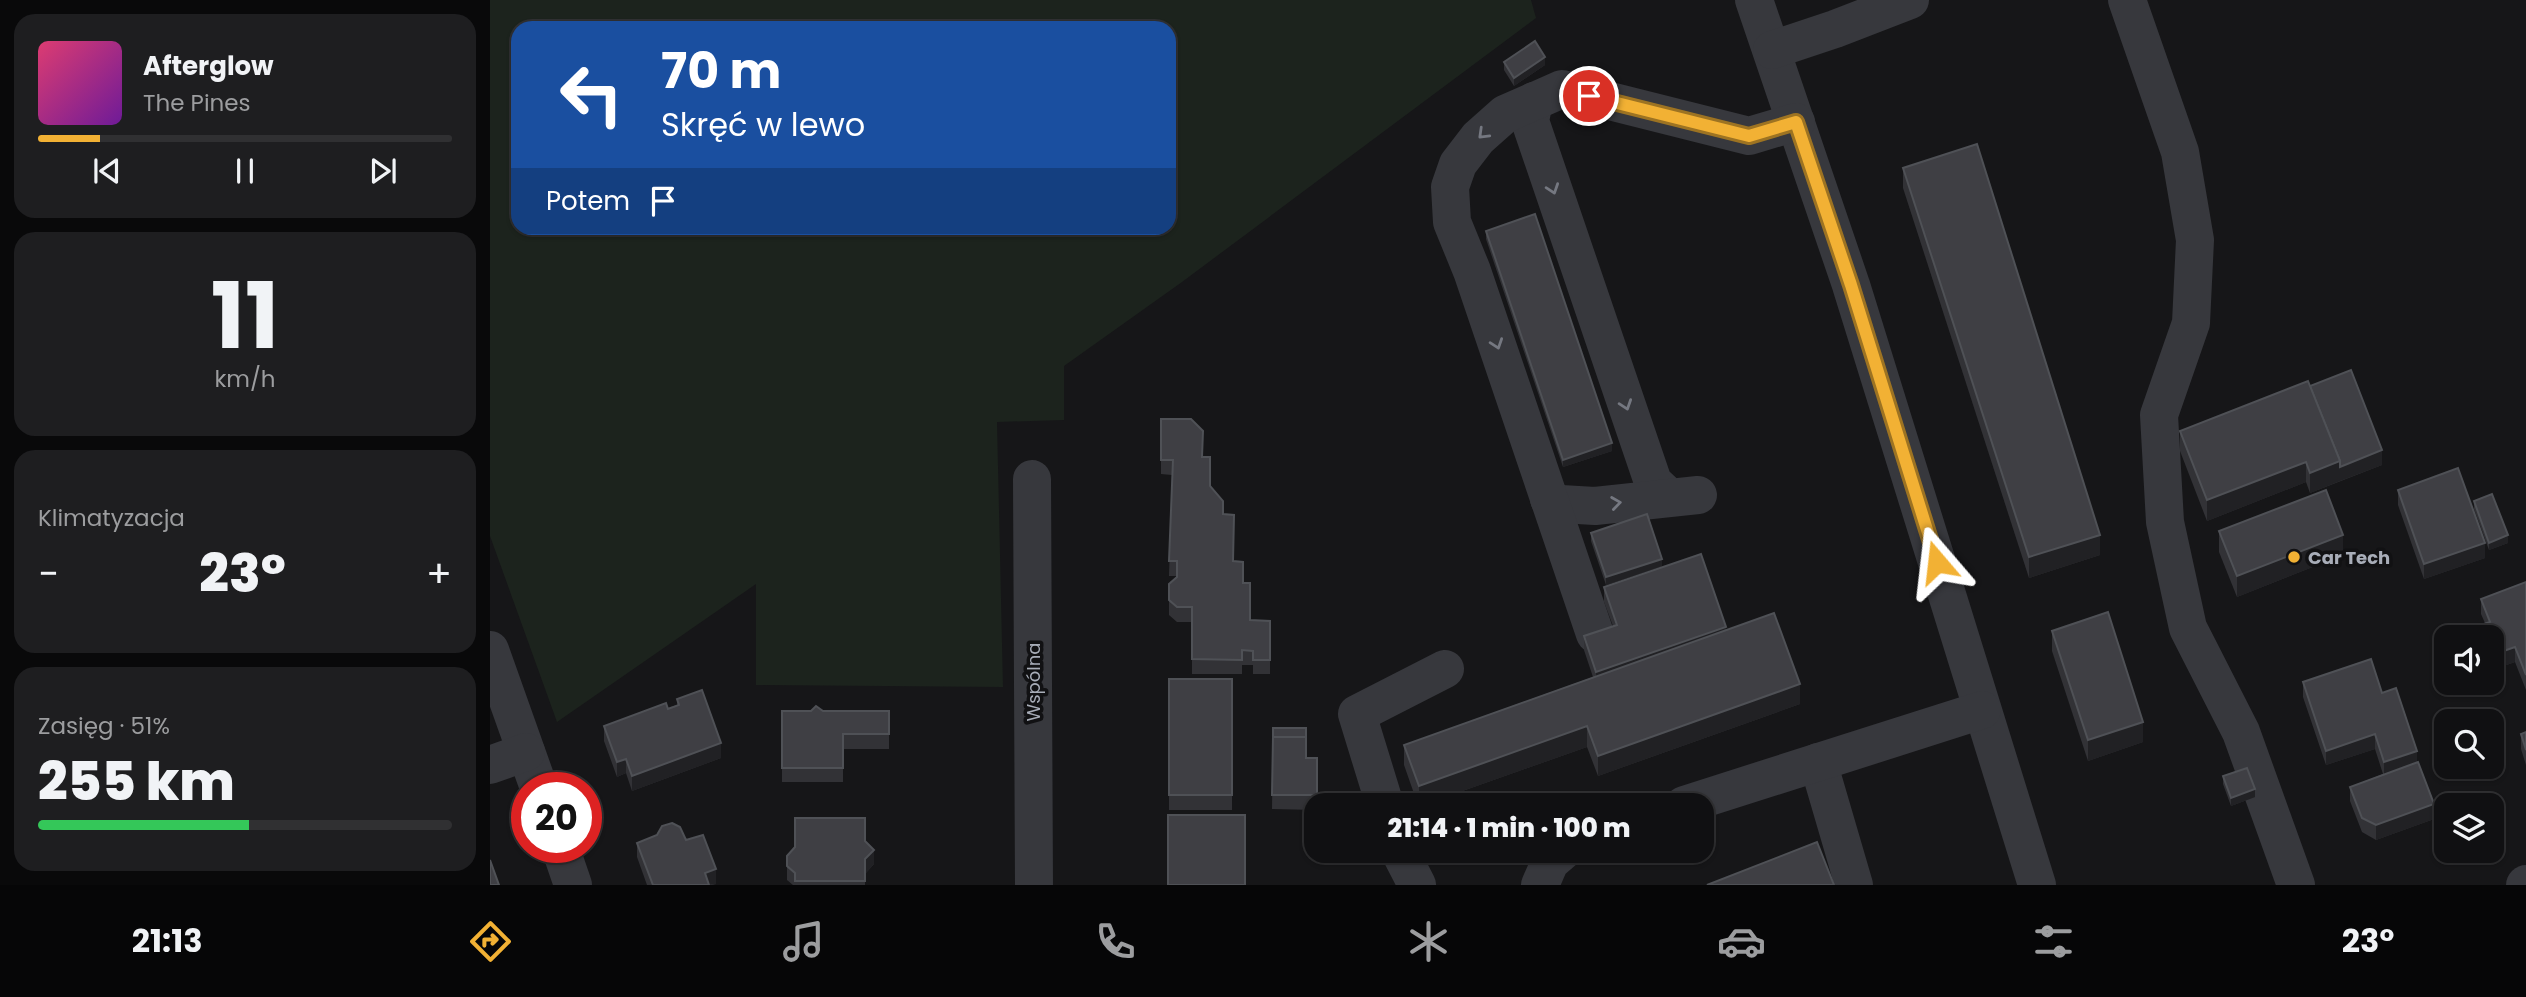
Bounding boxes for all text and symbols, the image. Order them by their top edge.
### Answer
text: 70 m [661,37,781,105]
text: Afterglow [143,48,274,84]
icon: left [546,49,637,140]
pin [1559,66,1619,126]
icon: arrive [1570,77,1608,115]
text: The Pines [143,87,251,119]
text: Skręć w lewo [661,102,865,147]
one-way arrow [1478,126,1491,139]
icon: previous [88,152,126,190]
icon: pause [226,152,264,190]
icon: next [364,152,402,190]
icon: arrive [644,182,682,220]
text: Potem [546,183,630,219]
one-way arrow [1545,183,1559,195]
text: 11 [211,252,279,380]
one-way arrow [1488,337,1503,349]
text: km/h [214,363,276,395]
one-way arrow [1618,398,1632,410]
one-way arrow [1610,496,1622,511]
text: Klimatyzacja [38,502,185,534]
position arrow [1900,525,1974,599]
text: 23° [199,537,286,610]
place label: Car Tech [2308,545,2390,570]
text: − [38,547,59,600]
text: + [426,547,452,600]
marker: Car Tech [2286,549,2302,565]
map controls [2434,625,2504,863]
button: sound [2434,625,2504,695]
street label: Wspólna [1021,643,1046,721]
button: search [2434,709,2504,779]
text: Zasięg · 51% [38,710,170,742]
text: 255 km [38,745,235,818]
speed limit sign: 20 [511,772,602,863]
button: layers [2434,793,2504,863]
text: 21:14 · 1 min · 100 m [1388,810,1631,846]
icon: directions [466,917,515,966]
icon: music [779,917,828,966]
icon: phone [1091,917,1140,966]
icon: climate [1404,917,1453,966]
icon: car [1717,917,1766,966]
icon: filters [2029,917,2078,966]
text: 21:13 [132,918,203,963]
text: 23° [2342,918,2394,963]

